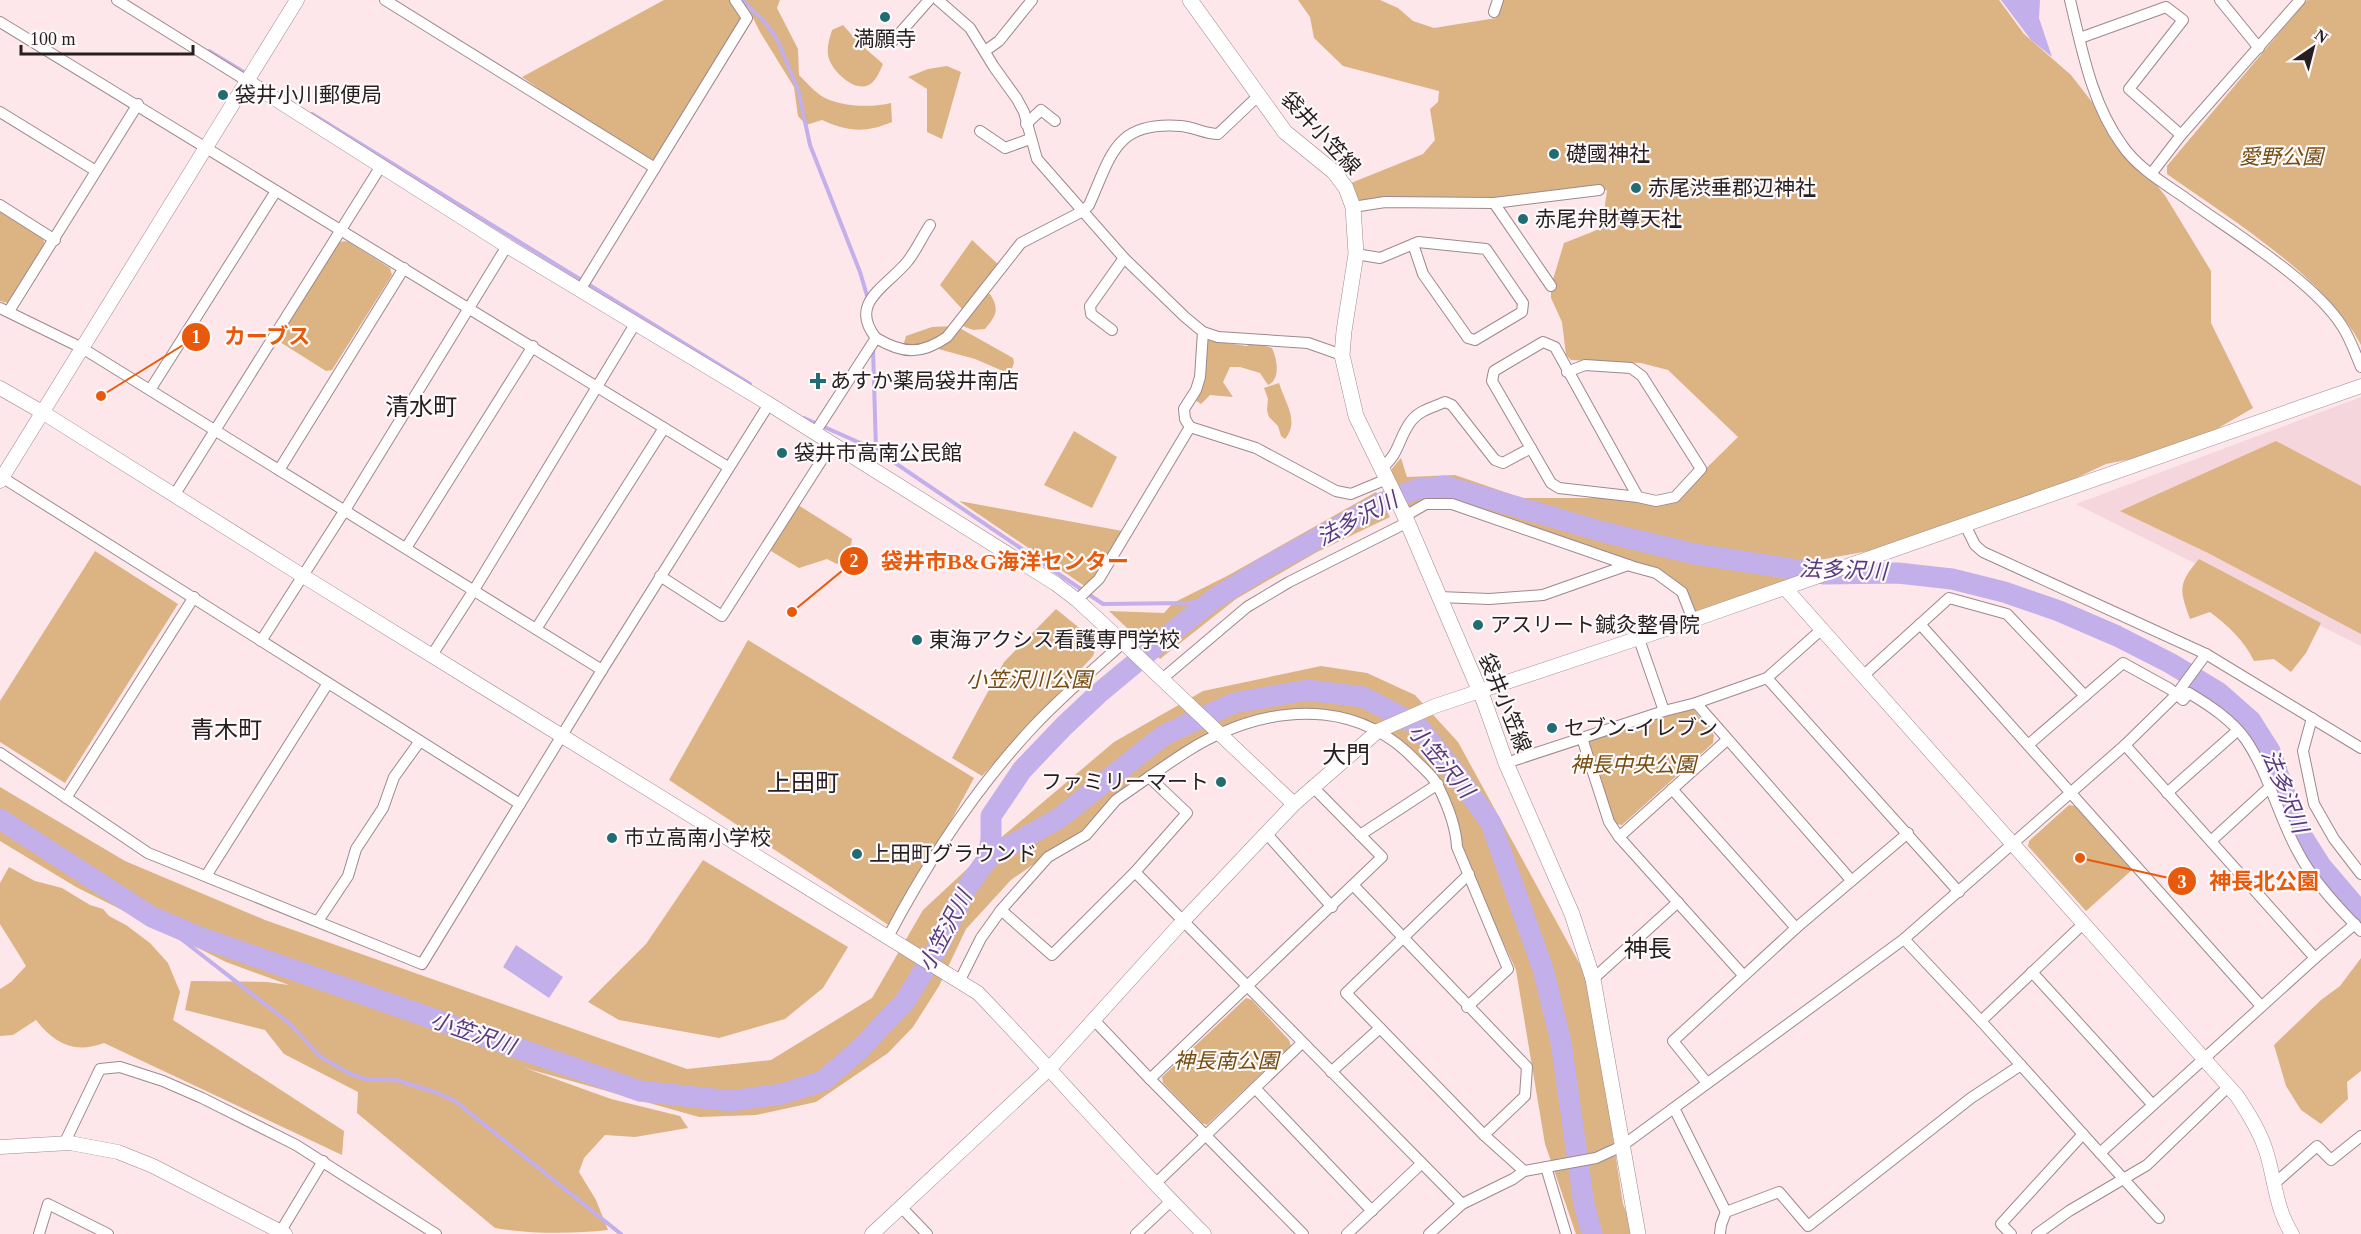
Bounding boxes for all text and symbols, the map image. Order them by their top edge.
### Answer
marker: 満願寺 [878,10,892,24]
scale bar [21,18,194,56]
north arrow [2283,18,2343,78]
text: N [2312,26,2331,47]
place label: 満願寺 [854,27,917,51]
text: 100 m [30,29,76,49]
place label: 袋井小川郵便局 [235,83,382,107]
street label: 袋井小笠線 [1276,86,1366,180]
marker: 袋井小川郵便局 [216,88,230,102]
place label: 礎國神社 [1566,142,1650,166]
park label: 愛野公園 [2239,145,2326,169]
marker: 礎國神社 [1547,147,1561,161]
place label: 赤尾渋垂郡辺神社 [1648,176,1816,200]
marker: 赤尾渋垂郡辺神社 [1629,181,1643,195]
place label: 赤尾弁財尊天社 [1535,207,1682,231]
marker: 赤尾弁財尊天社 [1516,212,1530,226]
callout: カーブス [181,317,323,357]
text: カーブス [224,324,310,349]
text: 1 [192,327,201,347]
place label: あすか薬局袋井南店 [830,369,1019,393]
marker: あすか薬局袋井南店 [811,374,825,388]
district label: 清水町 [385,394,457,420]
place label: 袋井市高南公民館 [794,441,962,465]
marker: 袋井市高南公民館 [775,446,789,460]
water label: 法多沢川 [1312,486,1403,551]
callout: 袋井市B&G海洋センター [839,541,1141,581]
text: 袋井市B&G海洋センター [881,549,1129,574]
text: 2 [850,551,859,571]
water label: 法多沢川 [1799,556,1889,584]
place label: アスリート鍼灸整骨院 [1490,613,1700,637]
marker: アスリート鍼灸整骨院 [1471,618,1485,632]
place label: 東海アクシス看護専門学校 [929,628,1180,652]
marker: 東海アクシス看護専門学校 [910,633,924,647]
street label: 袋井小笠線 [1474,650,1536,756]
park label: 小笠沢川公園 [966,668,1095,692]
place label: セブン-イレブン [1564,716,1718,740]
district label: 青木町 [190,717,262,743]
water label: 小笠沢川 [1403,719,1480,804]
marker: セブン-イレブン [1545,721,1559,735]
district label: 大門 [1322,742,1370,768]
water label: 法多沢川 [2257,746,2314,838]
park label: 神長中央公園 [1570,753,1699,777]
district label: 上田町 [767,770,839,796]
place label: ファミリーマート [1041,770,1209,794]
marker: ファミリーマート [1214,775,1228,789]
place label: 市立高南小学校 [624,826,771,850]
marker: 市立高南小学校 [605,831,619,845]
place label: 上田町グラウンド [869,842,1037,866]
marker: 上田町グラウンド [850,847,864,861]
callout: 神長北公園 [2167,861,2331,901]
text: 神長北公園 [2209,869,2319,894]
text: 3 [2178,872,2187,892]
water label: 小笠沢川 [913,885,978,976]
district label: 神長 [1624,936,1672,962]
water label: 小笠沢川 [427,1007,521,1060]
park label: 神長南公園 [1174,1049,1281,1073]

